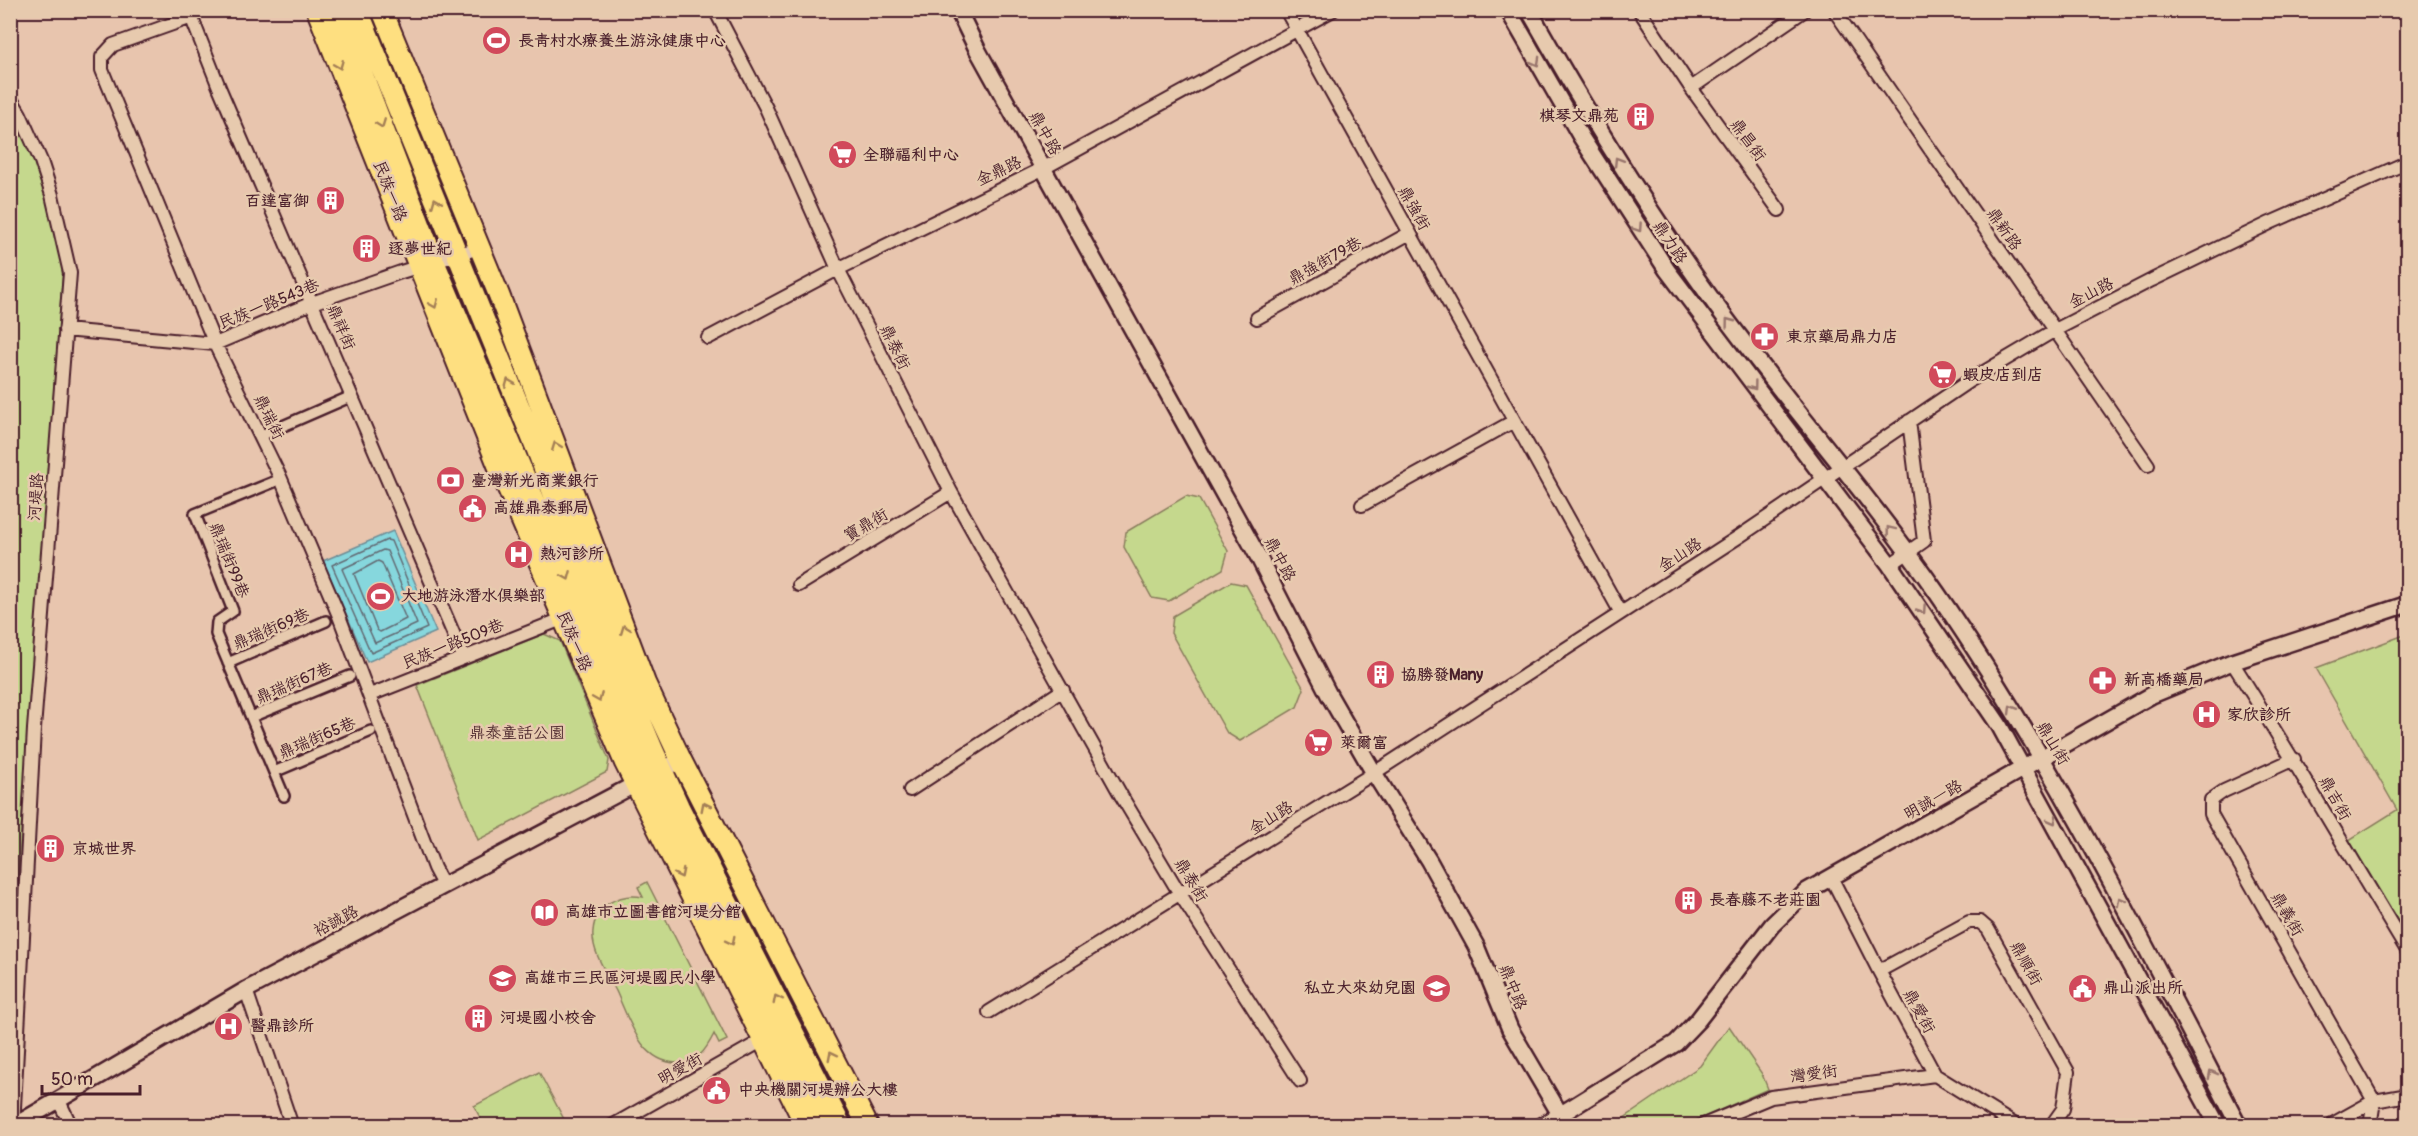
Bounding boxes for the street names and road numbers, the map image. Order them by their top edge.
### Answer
street label: 鼎中路 [1025,107,1065,159]
street label: 鼎昌街 [1726,115,1770,165]
street label: 金鼎路 [973,152,1025,190]
street label: 民族一路 [369,158,411,224]
street label: 鼎強街 [1394,182,1434,234]
street label: 鼎新路 [1982,204,2026,254]
street label: 鼎力路 [1648,217,1692,267]
street label: 鼎強街79巷 [1285,233,1365,289]
street label: 金山路 [2065,273,2117,313]
street label: 民族一路543巷 [216,275,322,333]
street label: 鼎祥街 [322,301,360,353]
street label: 鼎泰街 [875,321,915,373]
street label: 鼎瑞街 [249,391,289,443]
street label: 河堤路 [24,472,48,522]
street label: 寶鼎街 [840,504,892,546]
street label: 鼎瑞街99巷 [205,519,253,601]
street label: 鼎中路 [1260,533,1300,585]
street label: 金山路 [1654,534,1706,576]
street label: 鼎瑞街69巷 [230,604,312,654]
street label: 民族一路 [552,608,596,674]
street label: 民族一路509巷 [399,615,507,673]
street label: 鼎瑞街67巷 [253,658,335,708]
street label: 鼎瑞街65巷 [275,713,359,763]
street label: 鼎山街 [2032,717,2074,769]
street label: 鼎吉街 [2315,772,2355,824]
street label: 明誠一路 [1900,776,1966,824]
street label: 金山路 [1245,797,1297,839]
street label: 鼎泰街 [1170,854,1212,906]
street label: 鼎義街 [2266,888,2308,940]
street label: 裕誠路 [310,901,362,941]
street label: 鼎順街 [2006,937,2046,989]
street label: 鼎中路 [1495,961,1531,1013]
street label: 鼎愛街 [1899,985,1939,1037]
street label: 明愛街 [654,1049,706,1089]
street label: 灣愛街 [1789,1061,1839,1087]

